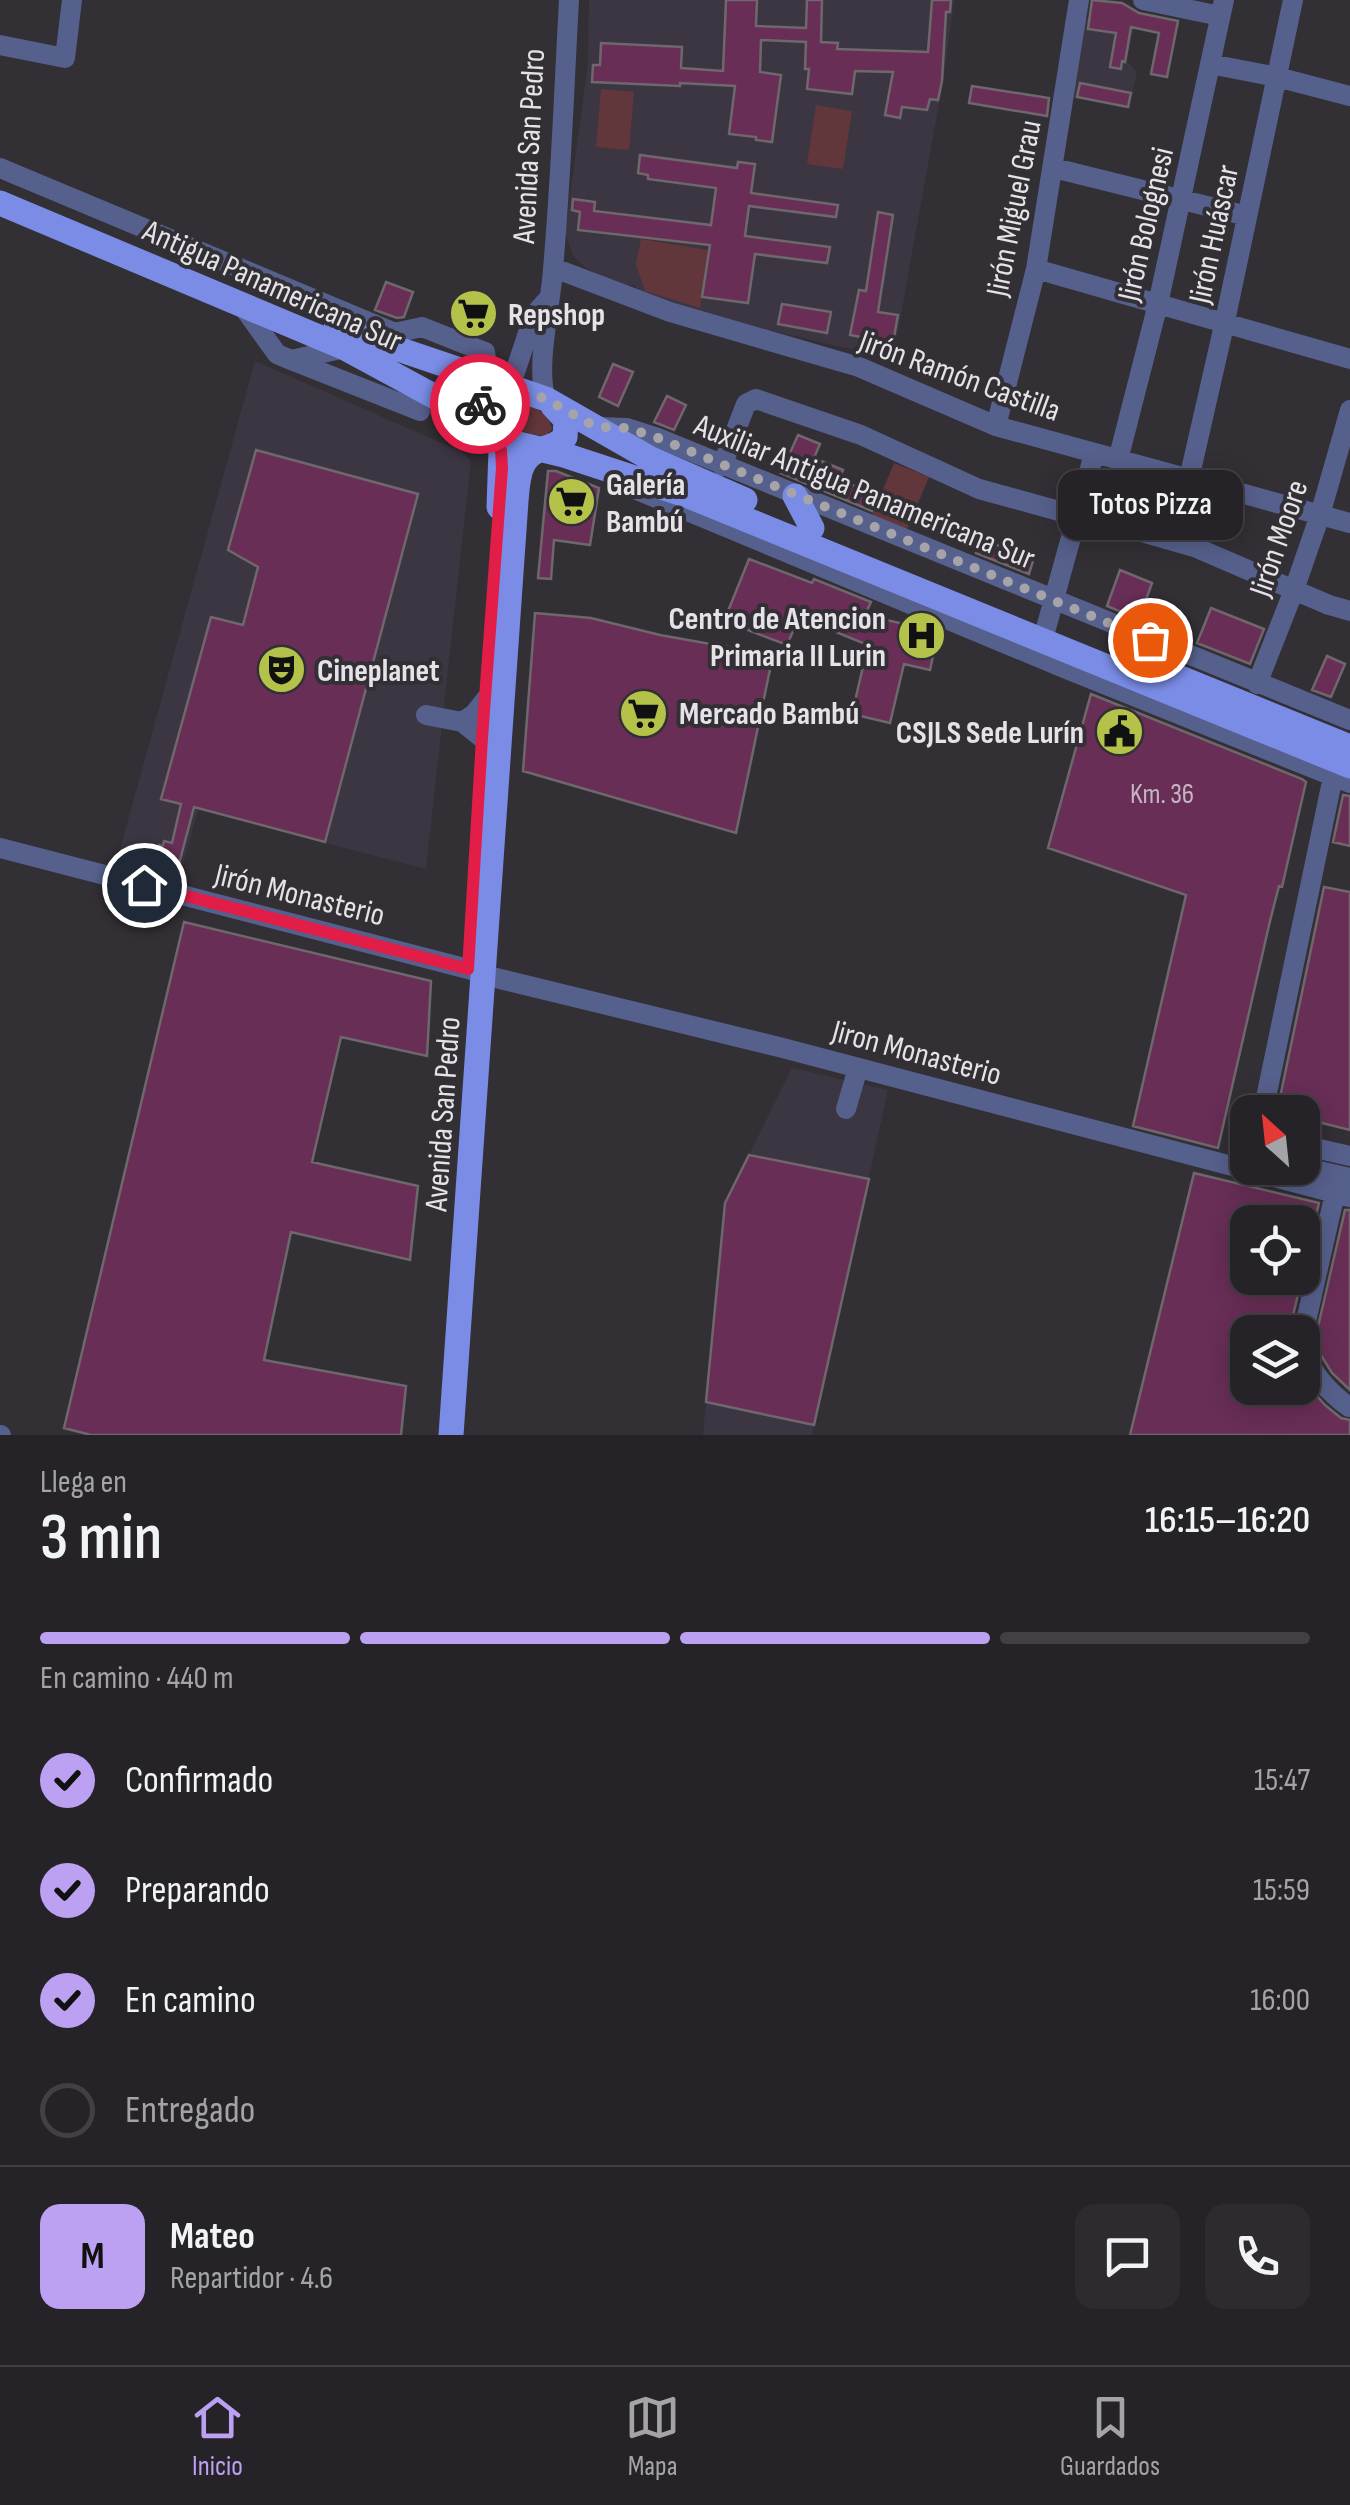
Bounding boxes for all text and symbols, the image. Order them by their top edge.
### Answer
street label: Avenida San Pedro [505,48,554,246]
street label: Jirón Miguel Grau [978,117,1051,301]
street label: Jirón Bolognesi [1110,144,1183,306]
street label: Jirón Huáscar [1181,162,1248,308]
street label: Antigua Panamericana Sur [136,211,408,361]
supermarket icon: Repshop [447,288,499,340]
place label: Repshop [508,296,605,335]
street label: Jirón Ramón Castilla [853,322,1065,431]
courier [430,354,530,454]
icon: bike [453,377,508,432]
street label: Auxiliar Antigua Panamericana Sur [688,406,1040,579]
place label: Galería Bambú [606,466,685,542]
callout: Totos Pizza [1058,470,1242,540]
street label: Jirón Moore [1241,475,1317,603]
supermarket icon: Galería Bambú [545,476,597,528]
text: Totos Pizza [1089,485,1212,524]
pin [1108,598,1193,683]
place label: Centro de Atencion Primaria II Lurin [669,600,886,676]
hospital icon: Centro de Atencion Primaria II Lurin [895,610,947,662]
icon: bag [1123,613,1178,668]
theatre icon: Cineplanet [256,644,308,696]
place label: Cineplanet [317,652,440,691]
supermarket icon: Mercado Bambú [618,687,670,739]
place label: Mercado Bambú [679,695,859,734]
public building icon: CSJLS Sede Lurín [1093,706,1145,758]
place label: CSJLS Sede Lurín [896,714,1084,753]
house number: Km. 36 [1130,778,1194,811]
pin [102,843,187,928]
street label: Jirón Monasterio [210,855,389,935]
icon: home [117,858,172,913]
street label: Jiron Monasterio [827,1012,1006,1095]
street label: Avenida San Pedro [417,1015,470,1214]
north arrow [1230,1095,1320,1185]
map controls [1230,1095,1320,1405]
button: locate [1230,1205,1320,1295]
button: layers [1230,1315,1320,1405]
text: Llega en [40,1463,127,1502]
text: 16:15–16:20 [1145,1498,1310,1543]
text: 3 min [40,1500,162,1578]
text: En camino · 440 m [40,1659,233,1698]
icon: check [40,1753,95,1808]
text: Confirmado [125,1758,273,1803]
text: 15:47 [1254,1761,1310,1800]
icon: check [40,1863,95,1918]
text: Preparando [125,1868,270,1913]
text: 15:59 [1253,1871,1310,1910]
icon: check [40,1973,95,2028]
text: En camino [125,1978,256,2023]
text: 16:00 [1250,1981,1310,2020]
text: Entregado [125,2088,255,2133]
button: chat [1075,2204,1180,2309]
button: phone [1205,2204,1310,2309]
text: Mateo [170,2214,255,2259]
text: M [80,2234,105,2279]
text: Repartidor · 4.6 [170,2259,333,2298]
tab: Inicio [190,2390,245,2483]
tab: Mapa [625,2390,680,2483]
tab: Guardados [1060,2390,1160,2483]

